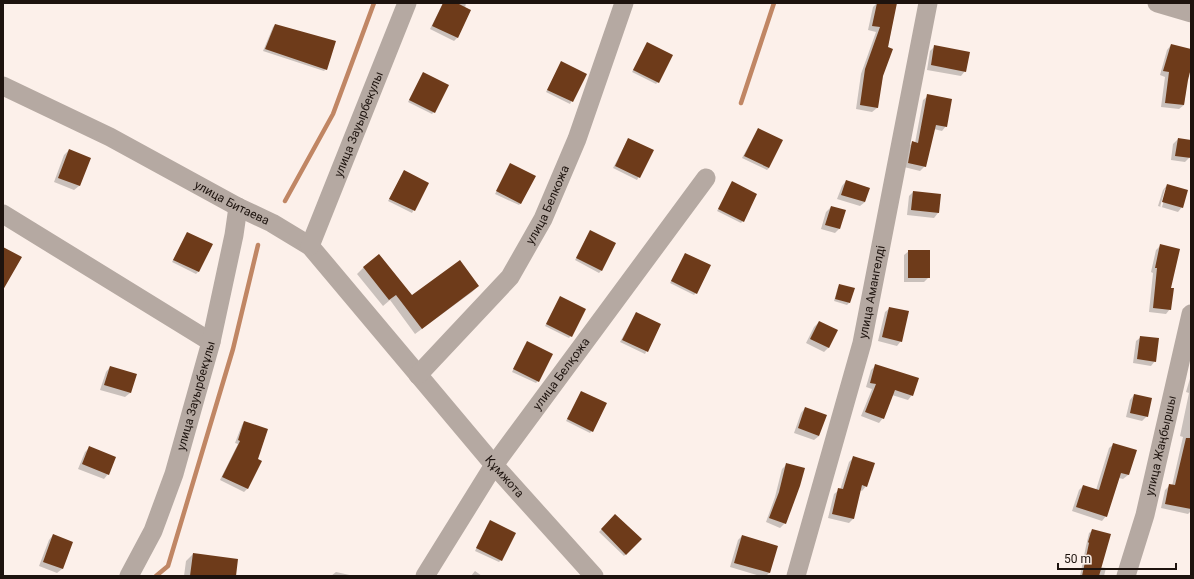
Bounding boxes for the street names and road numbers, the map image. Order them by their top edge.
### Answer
street label: улица Зауырбекулы [331,69,386,179]
street label: улица Белкожа [523,163,572,247]
street label: улица Битаева [192,178,272,228]
street label: улица Амангелді [856,244,888,340]
street label: улица Белқожа [530,335,593,413]
street label: улица Зауырбекұлы [174,339,218,452]
street label: улица Жаңбыршы [1143,394,1179,497]
street label: Құмжота [482,453,527,500]

